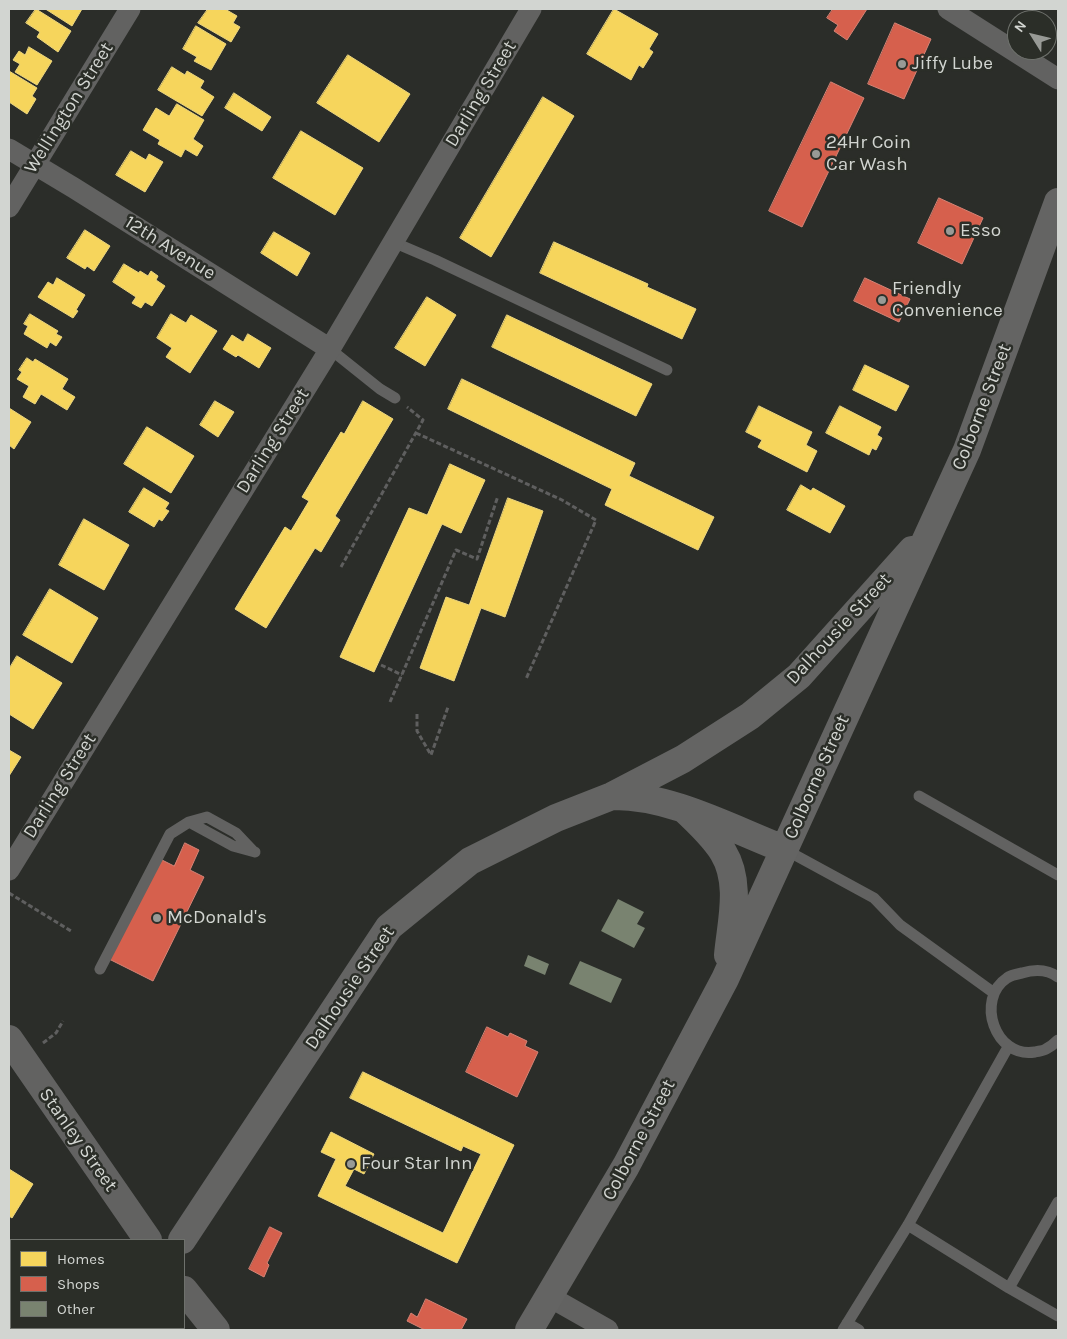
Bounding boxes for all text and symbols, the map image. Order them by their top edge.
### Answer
north arrow [1007,10,1057,60]
text: N [1010,17,1030,36]
street label: Darling Street [440,37,522,151]
street label: Wellington Street [20,38,118,178]
place label: Jiffy Lube [912,53,993,75]
marker: Jiffy Lube [896,58,908,70]
place label: 24Hr Coin Car Wash [826,132,911,176]
marker: 24Hr Coin Car Wash [810,148,822,160]
street label: 12th Avenue [120,211,220,285]
place label: Esso [960,220,1001,242]
marker: Esso [944,225,956,237]
place label: Friendly Convenience [892,278,1003,322]
marker: Friendly Convenience [876,294,888,306]
street label: Colborne Street [947,340,1017,474]
street label: Darling Street [232,384,314,498]
street label: Dalhousie Street [782,569,896,689]
street label: Colborne Street [779,711,855,843]
street label: Darling Street [19,729,101,843]
place label: McDonald's [167,907,267,929]
marker: McDonald's [151,912,163,924]
street label: Dalhousie Street [300,922,400,1054]
street label: Colborne Street [598,1076,680,1204]
street label: Stanley Street [34,1084,122,1196]
place label: Four Star Inn [361,1153,472,1175]
marker: Four Star Inn [345,1158,357,1170]
legend [10,1239,185,1329]
text: Homes [57,1250,105,1268]
text: Shops [57,1275,100,1293]
text: Other [57,1300,95,1318]

